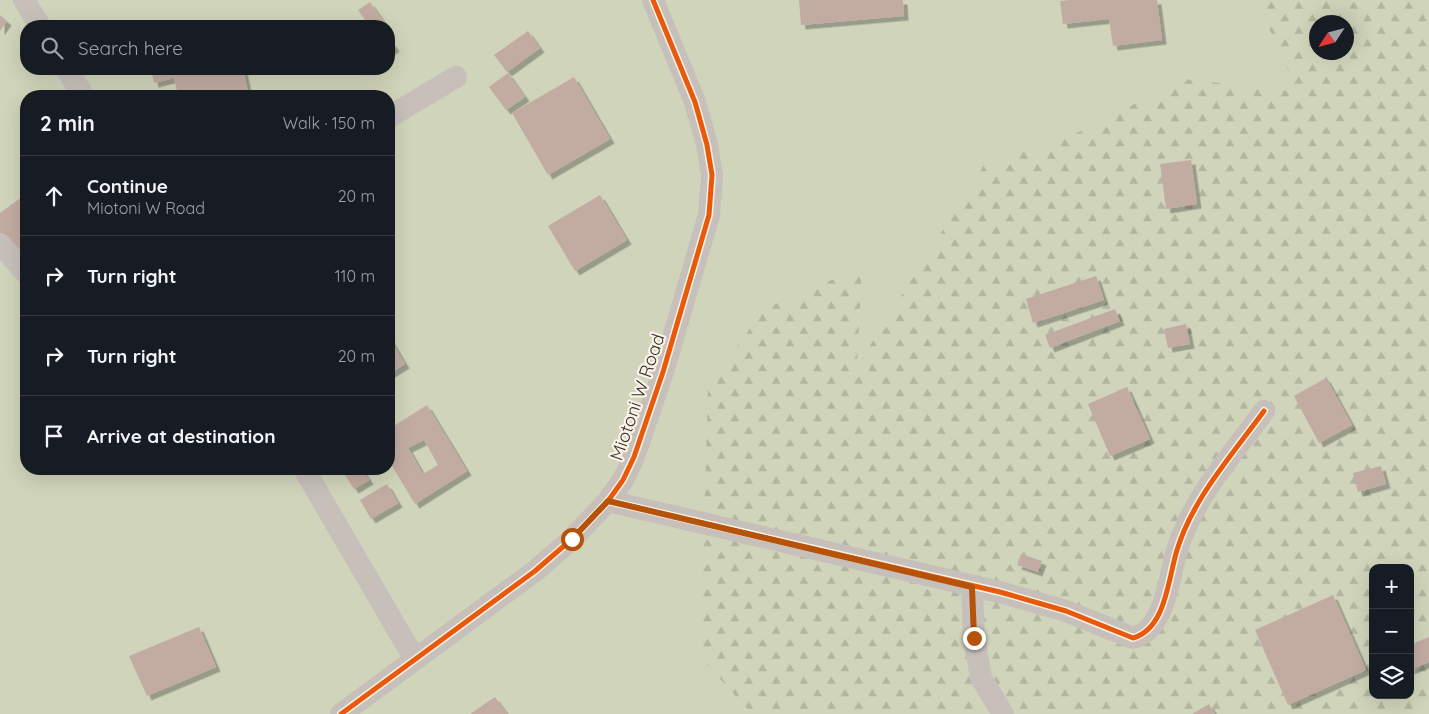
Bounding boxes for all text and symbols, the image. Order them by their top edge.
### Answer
north arrow [1309,15,1354,60]
search box [20,20,395,75]
icon: search [38,34,66,62]
text: Search here [78,36,183,60]
text: 2 min [40,110,95,136]
text: Walk · 150 m [283,113,375,133]
text: Continue [87,174,168,198]
icon: ahead [40,182,68,210]
text: 20 m [338,186,375,206]
text: Miotoni W Road [87,198,205,218]
icon: right [40,262,68,290]
text: Turn right [87,264,176,288]
text: 110 m [335,266,375,286]
street label: Miotoni W Road [605,331,669,463]
icon: right [40,342,68,370]
text: Turn right [87,344,176,368]
text: 20 m [338,346,375,366]
icon: arrive [40,422,68,450]
text: Arrive at destination [87,424,276,448]
route start [561,528,584,551]
map controls [1369,564,1414,699]
button: + [1369,564,1414,609]
button: − [1369,609,1414,654]
route end [963,627,986,650]
button: layers [1369,654,1414,699]

